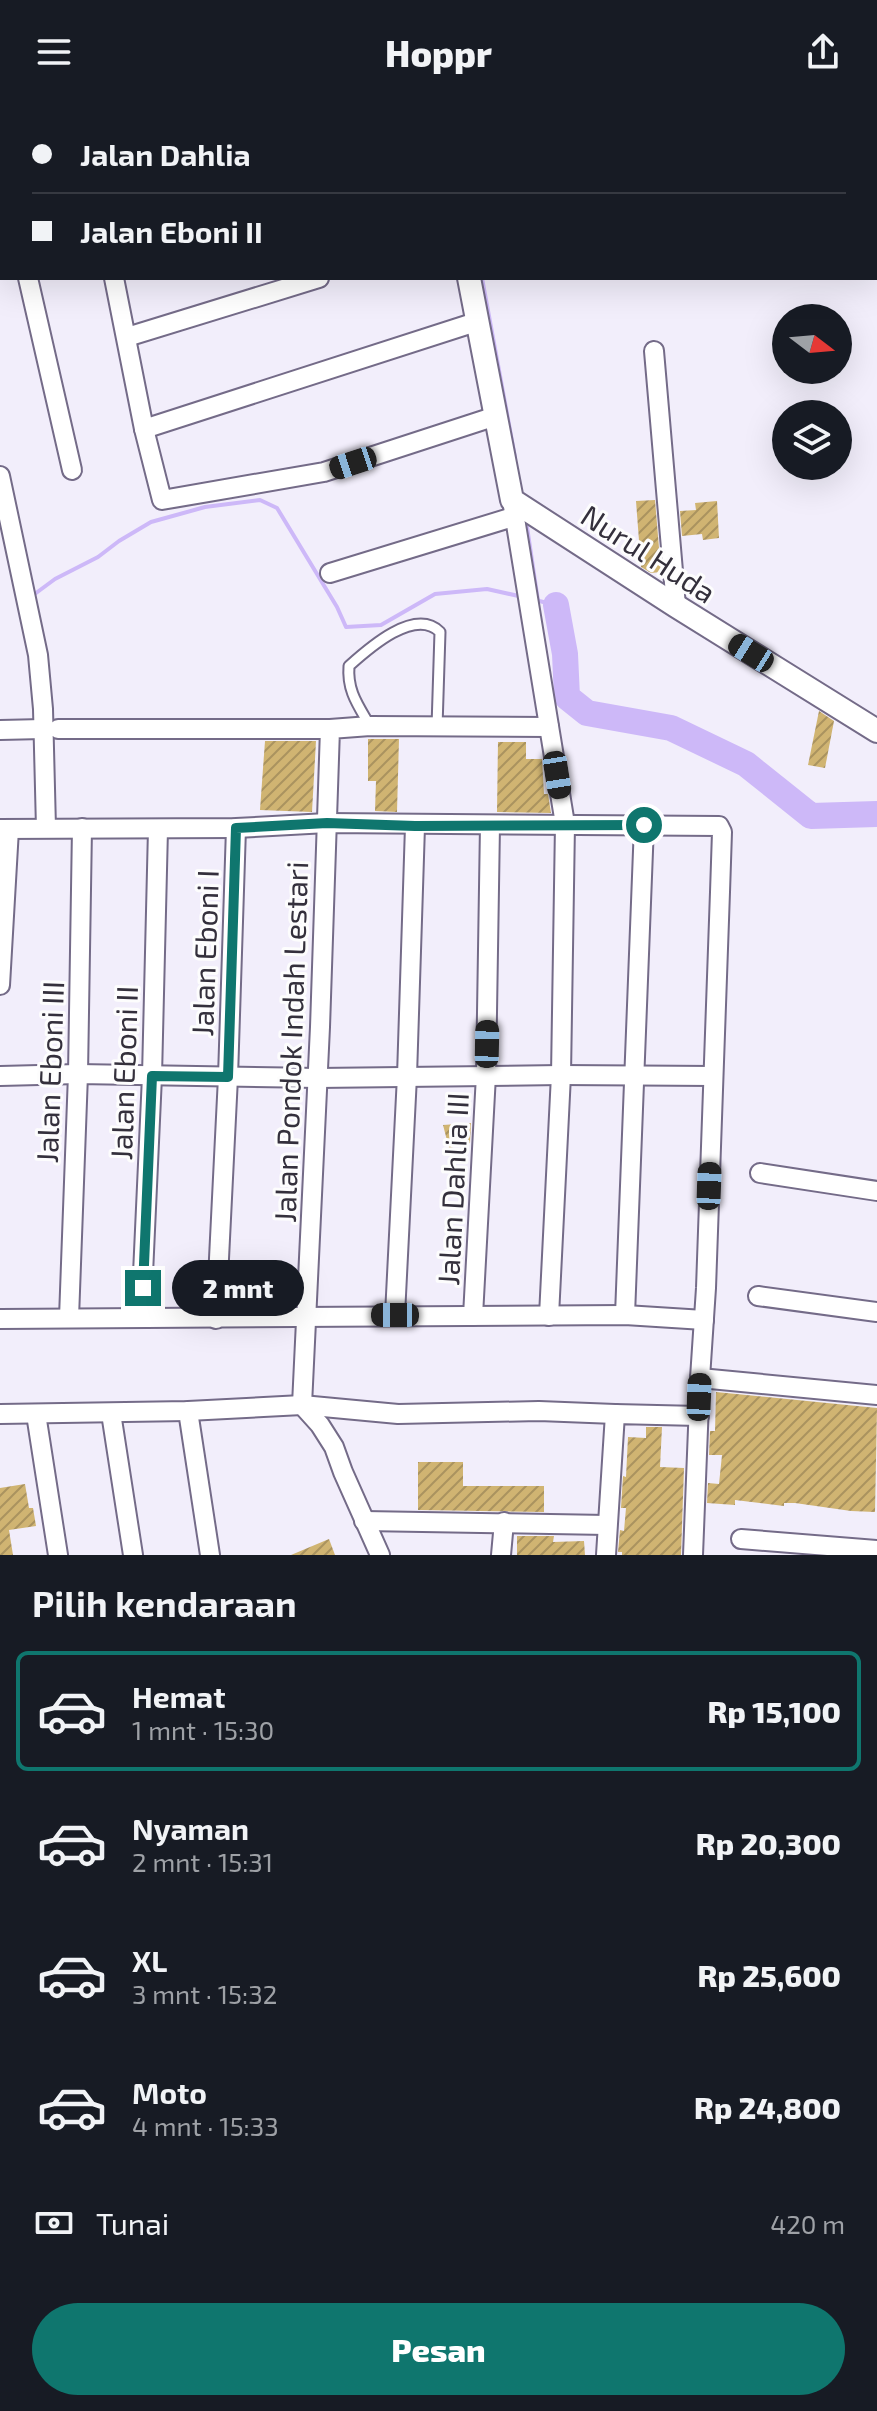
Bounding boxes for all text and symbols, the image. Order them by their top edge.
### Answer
icon: menu [32,30,76,74]
icon: share [801,30,845,74]
text: Hoppr [385,31,492,74]
text: Jalan Dahlia [80,136,251,172]
text: Jalan Eboni II [80,213,263,249]
north arrow [772,304,852,384]
map controls [772,304,852,480]
button: layers [772,400,852,480]
car [326,444,380,482]
street label: Nurul Huda [575,496,723,610]
car [724,630,778,676]
car [541,749,573,801]
route start [626,807,662,843]
street label: Jalan Pondok Indah Lestari [266,861,314,1223]
street label: Jalan Eboni I [183,869,225,1037]
street label: Jalan Eboni III [28,980,70,1164]
street label: Jalan Eboni II [102,985,144,1161]
car [475,1020,499,1068]
street label: Jalan Dahlia III [429,1092,475,1286]
car [696,1162,722,1210]
callout: 2 mnt [171,1260,303,1316]
route end [125,1270,161,1306]
text: 2 mnt [203,1272,273,1303]
car [371,1303,419,1327]
car [686,1373,712,1421]
text: Pilih kendaraan [32,1581,297,1624]
icon: car [36,1675,108,1747]
text: Hemat [132,1678,225,1714]
text: Rp 15,100 [708,1693,841,1729]
text: 1 mnt · 15:30 [132,1714,274,1745]
icon: car [36,1807,108,1879]
text: Nyaman [132,1810,249,1846]
text: Rp 20,300 [696,1825,841,1861]
text: 2 mnt · 15:31 [132,1846,273,1877]
icon: car [36,1939,108,2011]
text: XL [132,1942,167,1978]
text: Rp 25,600 [698,1957,841,1993]
text: 3 mnt · 15:32 [132,1978,277,2009]
icon: car [36,2071,108,2143]
text: Moto [132,2074,207,2110]
text: Rp 24,800 [694,2089,841,2125]
text: 4 mnt · 15:33 [132,2110,279,2141]
icon: cash [32,2201,76,2245]
text: Tunai [96,2205,169,2241]
text: 420 m [770,2208,845,2239]
button: Pesan [32,2303,845,2395]

